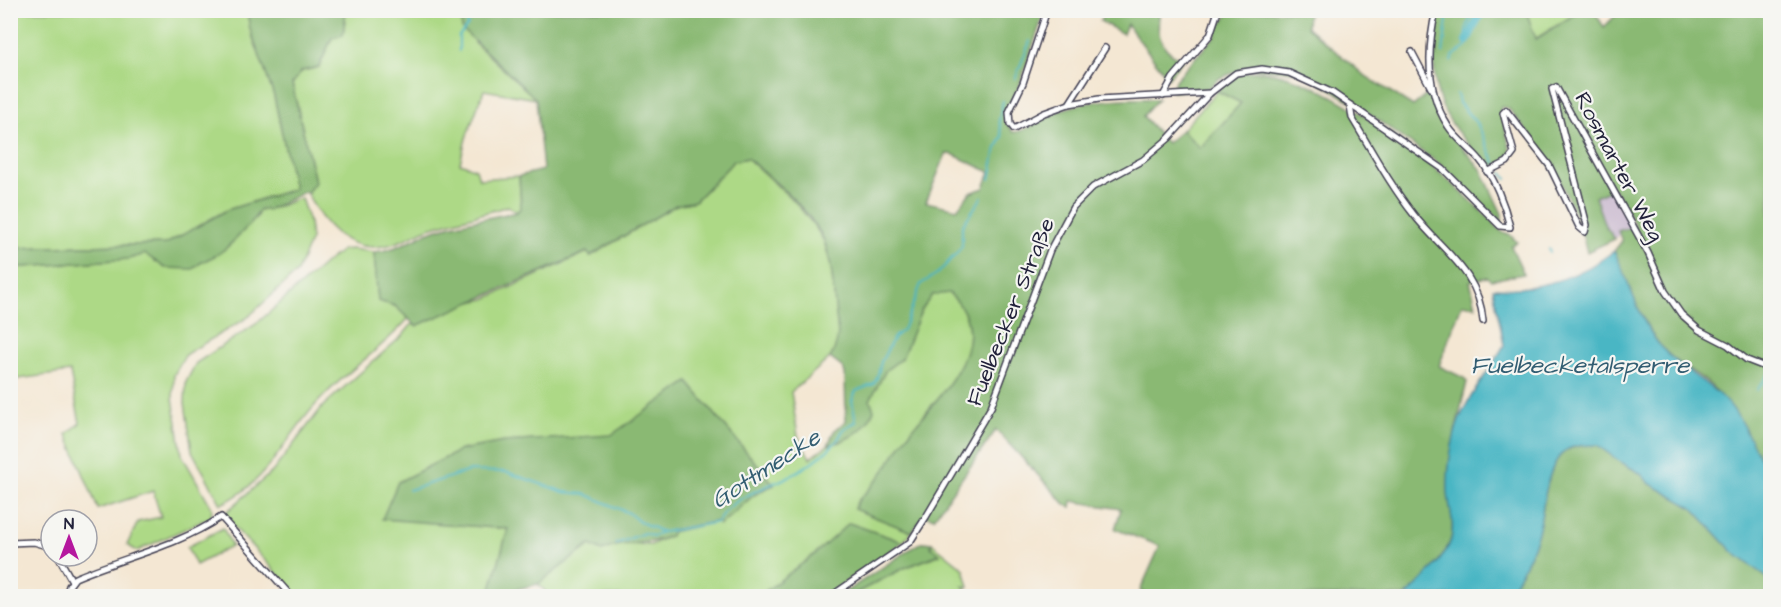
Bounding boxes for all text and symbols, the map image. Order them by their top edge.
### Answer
street label: Rosmarter Weg [1566,87,1671,248]
street label: Fuelbecker Straße [959,213,1063,411]
water label: Fuelbecketalsperre [1471,349,1690,383]
water label: Gottmecke [705,420,828,517]
north arrow [39,508,99,568]
text: N [64,513,74,535]

